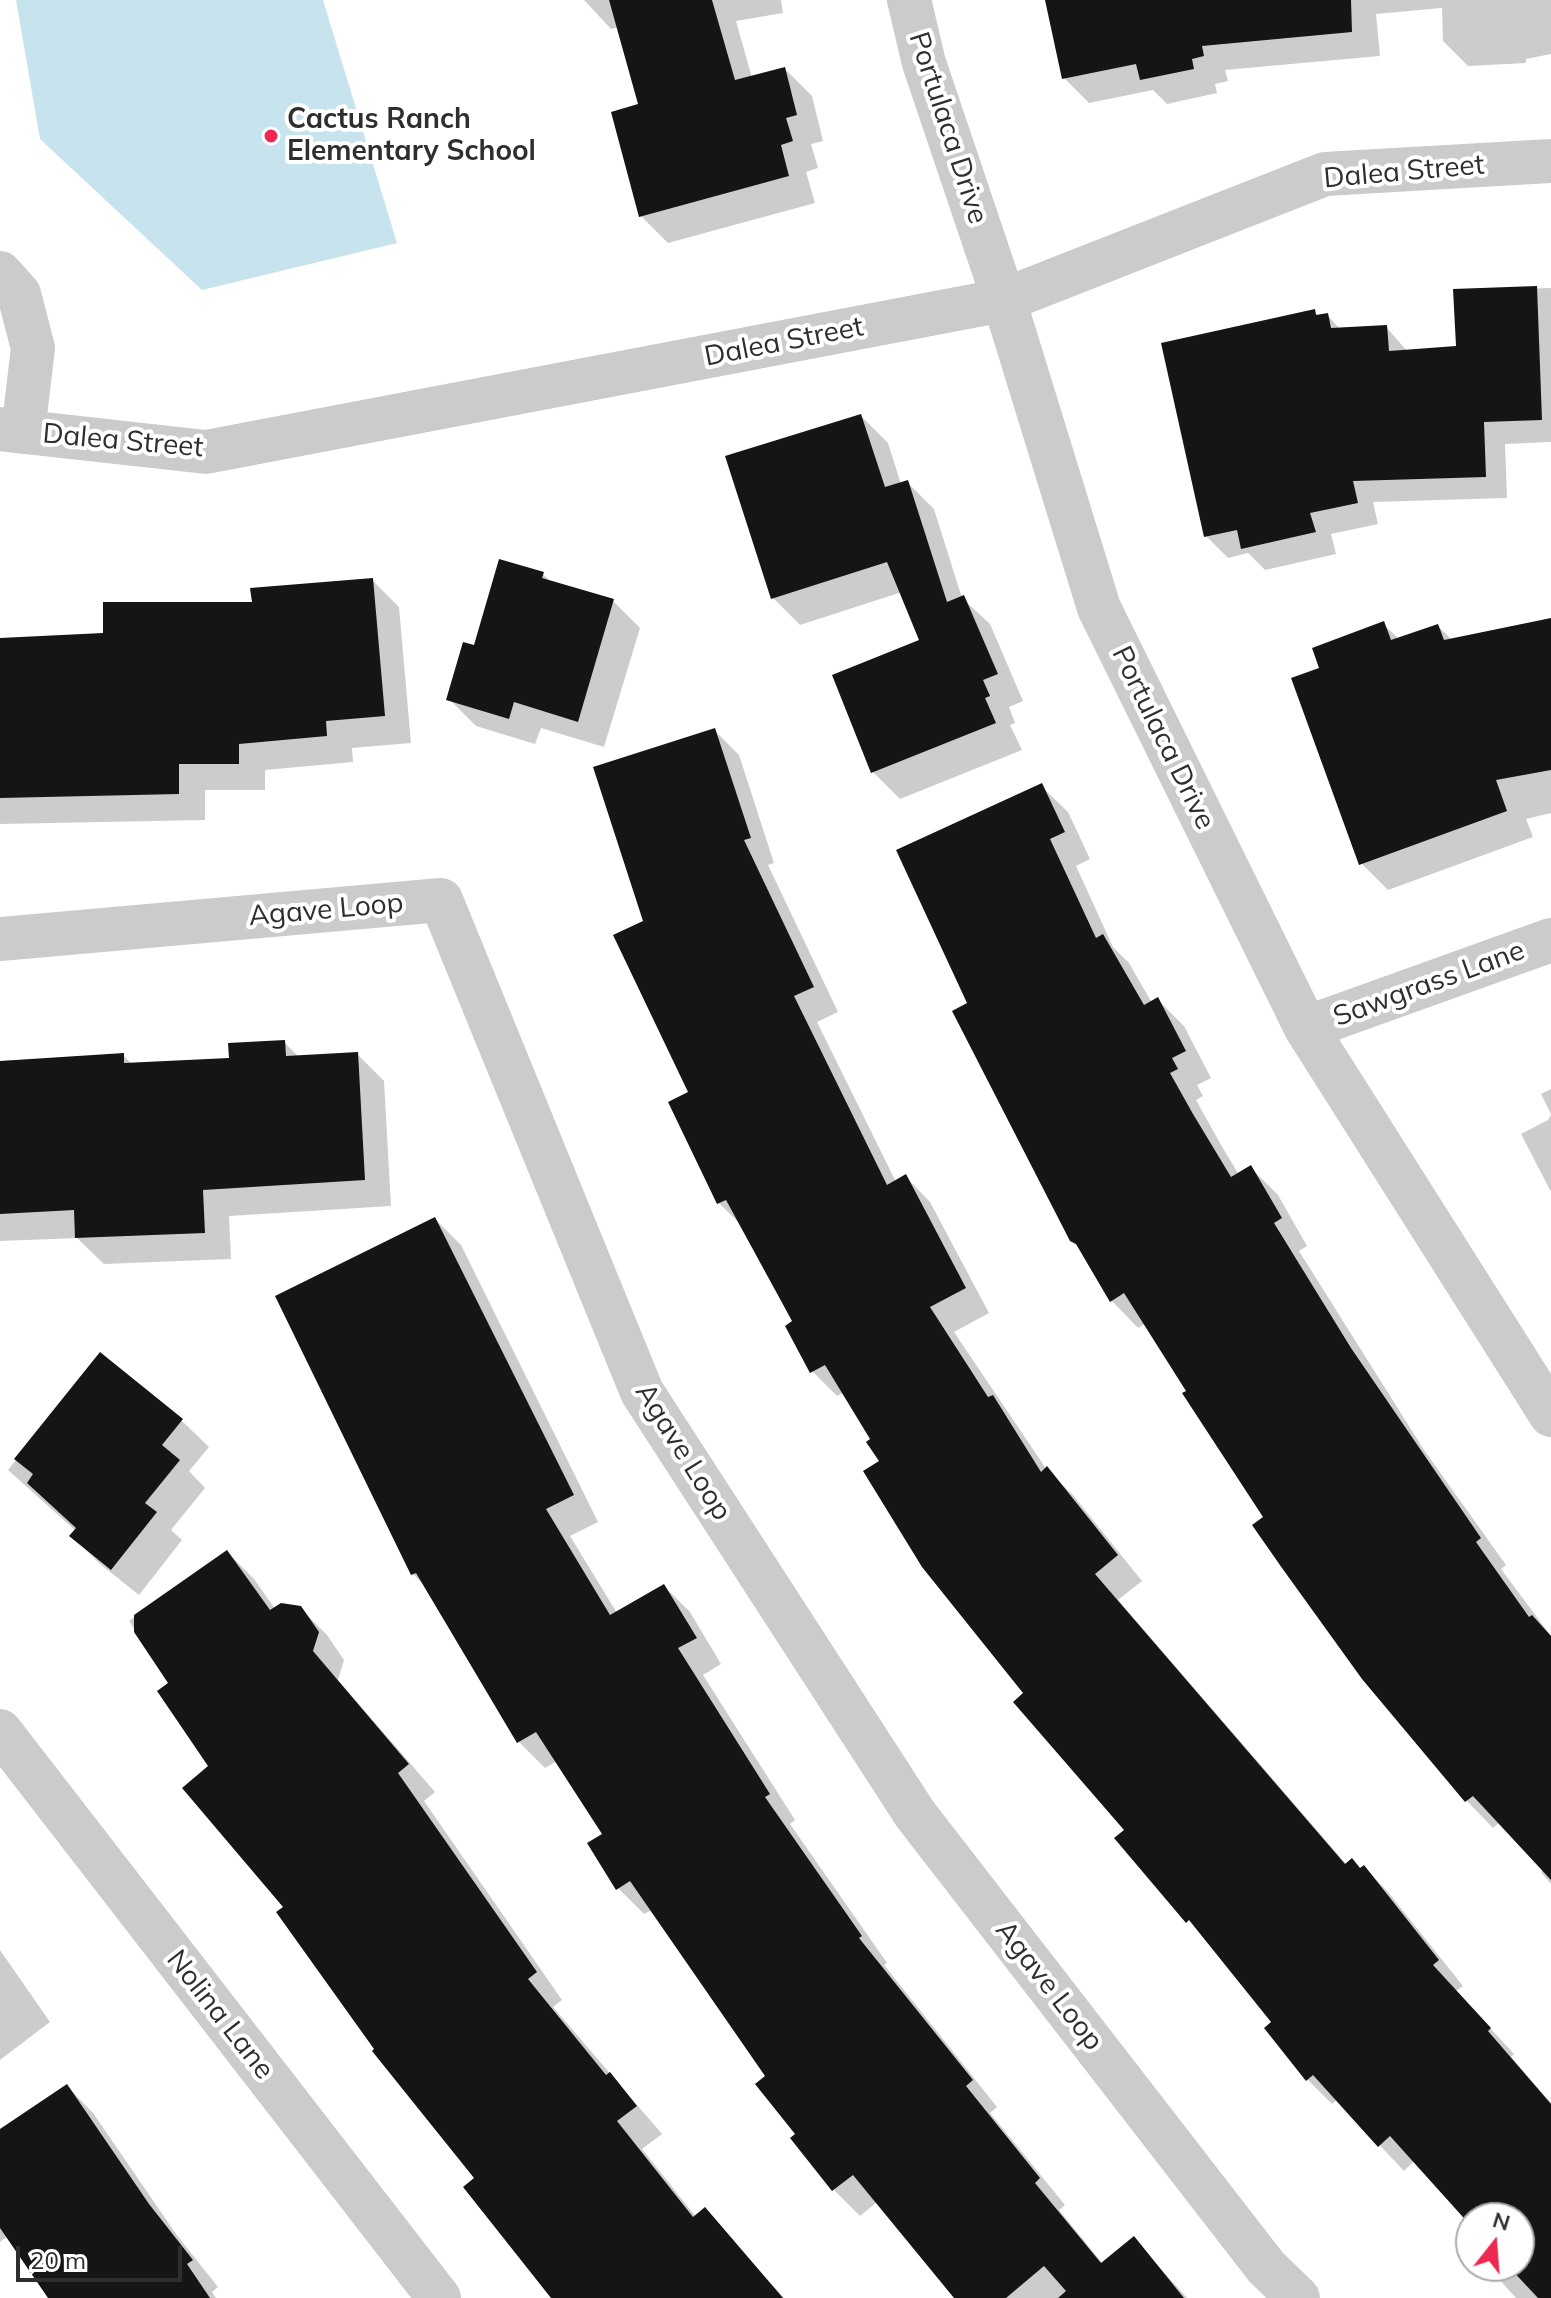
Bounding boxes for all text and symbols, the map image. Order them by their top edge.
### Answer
street label: Portulaca Drive [901,28,995,228]
place label: Cactus Ranch Elementary School [287,103,536,169]
marker: Cactus Ranch Elementary School [262,127,280,145]
street label: Dalea Street [1322,148,1486,196]
street label: Dalea Street [702,310,866,374]
street label: Dalea Street [41,417,205,465]
street label: Portulaca Drive [1104,641,1222,835]
street label: Agave Loop [247,887,405,933]
street label: Sawgrass Lane [1329,934,1529,1034]
street label: Agave Loop [628,1377,738,1527]
street label: Agave Loop [988,1915,1110,2057]
street label: Nolina Lane [159,1944,281,2086]
north arrow [1455,2202,1535,2282]
text: N [1489,2205,1513,2237]
scale bar [20,2230,186,2280]
text: 20 m [30,2245,86,2275]

